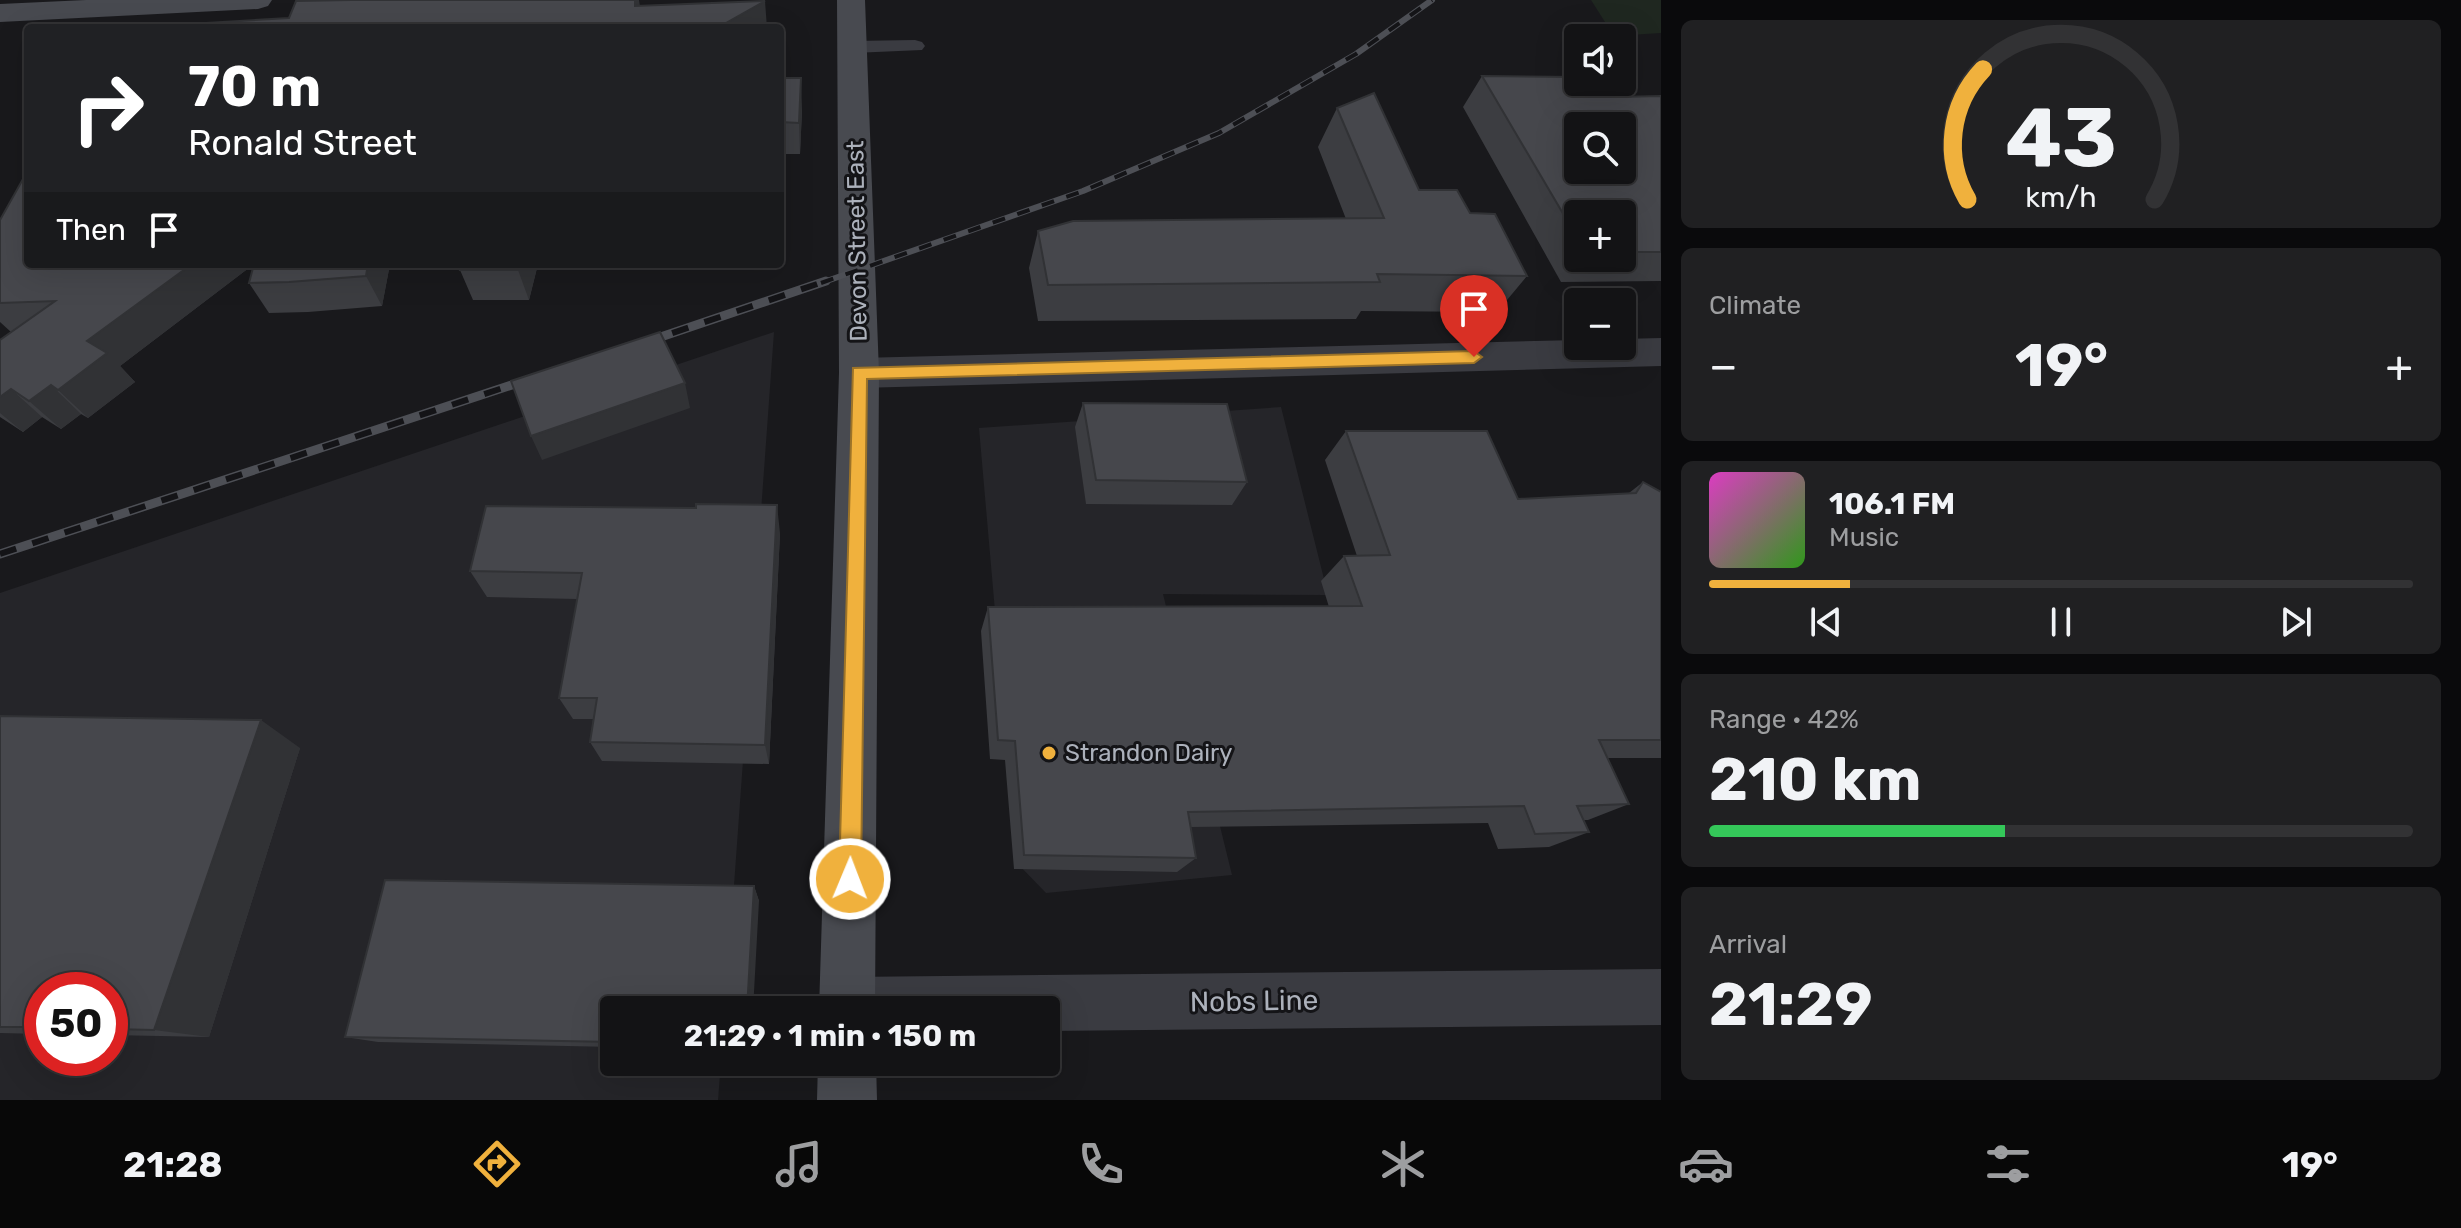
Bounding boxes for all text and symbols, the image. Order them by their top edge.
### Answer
map controls [1564,24,1636,360]
button: sound [1564,24,1636,96]
text: 70 m [188,54,321,120]
icon: right [56,56,160,160]
text: 43 [2005,88,2117,187]
button: search [1564,112,1636,184]
text: Ronald Street [188,121,417,164]
street label: Devon Street East [841,140,873,342]
text: km/h [2025,180,2097,214]
button: + [1564,200,1636,272]
icon: arrive [142,208,186,252]
text: Then [56,212,126,248]
pin [1440,275,1508,357]
icon: arrive [1452,287,1496,331]
button: − [1564,288,1636,360]
text: Climate [1709,290,1801,321]
text: 19° [2015,330,2108,401]
text: − [1709,340,1738,392]
text: + [2386,340,2413,392]
text: 106.1 FM [1829,486,1955,522]
text: Music [1829,522,1899,553]
icon: previous [1804,600,1848,644]
icon: pause [2039,600,2083,644]
icon: next [2274,600,2318,644]
text: Range · 42% [1709,704,1859,735]
place label: Strandon Dairy [1065,739,1232,767]
marker: Strandon Dairy [1040,744,1058,762]
text: 210 km [1709,744,1921,815]
position arrow [808,837,892,921]
text: Arrival [1709,929,1787,960]
text: 21:29 [1709,969,1873,1040]
speed limit sign: 50 [24,972,128,1076]
street label: Nobs Line [1189,983,1319,1019]
text: 21:29 · 1 min · 150 m [684,1018,976,1054]
icon: directions [469,1136,525,1192]
icon: music [771,1136,827,1192]
icon: phone [1073,1136,1129,1192]
icon: climate [1375,1136,1431,1192]
icon: car [1678,1136,1734,1192]
icon: filters [1980,1136,2036,1192]
text: 21:28 [123,1143,223,1186]
text: 19° [2282,1143,2338,1186]

